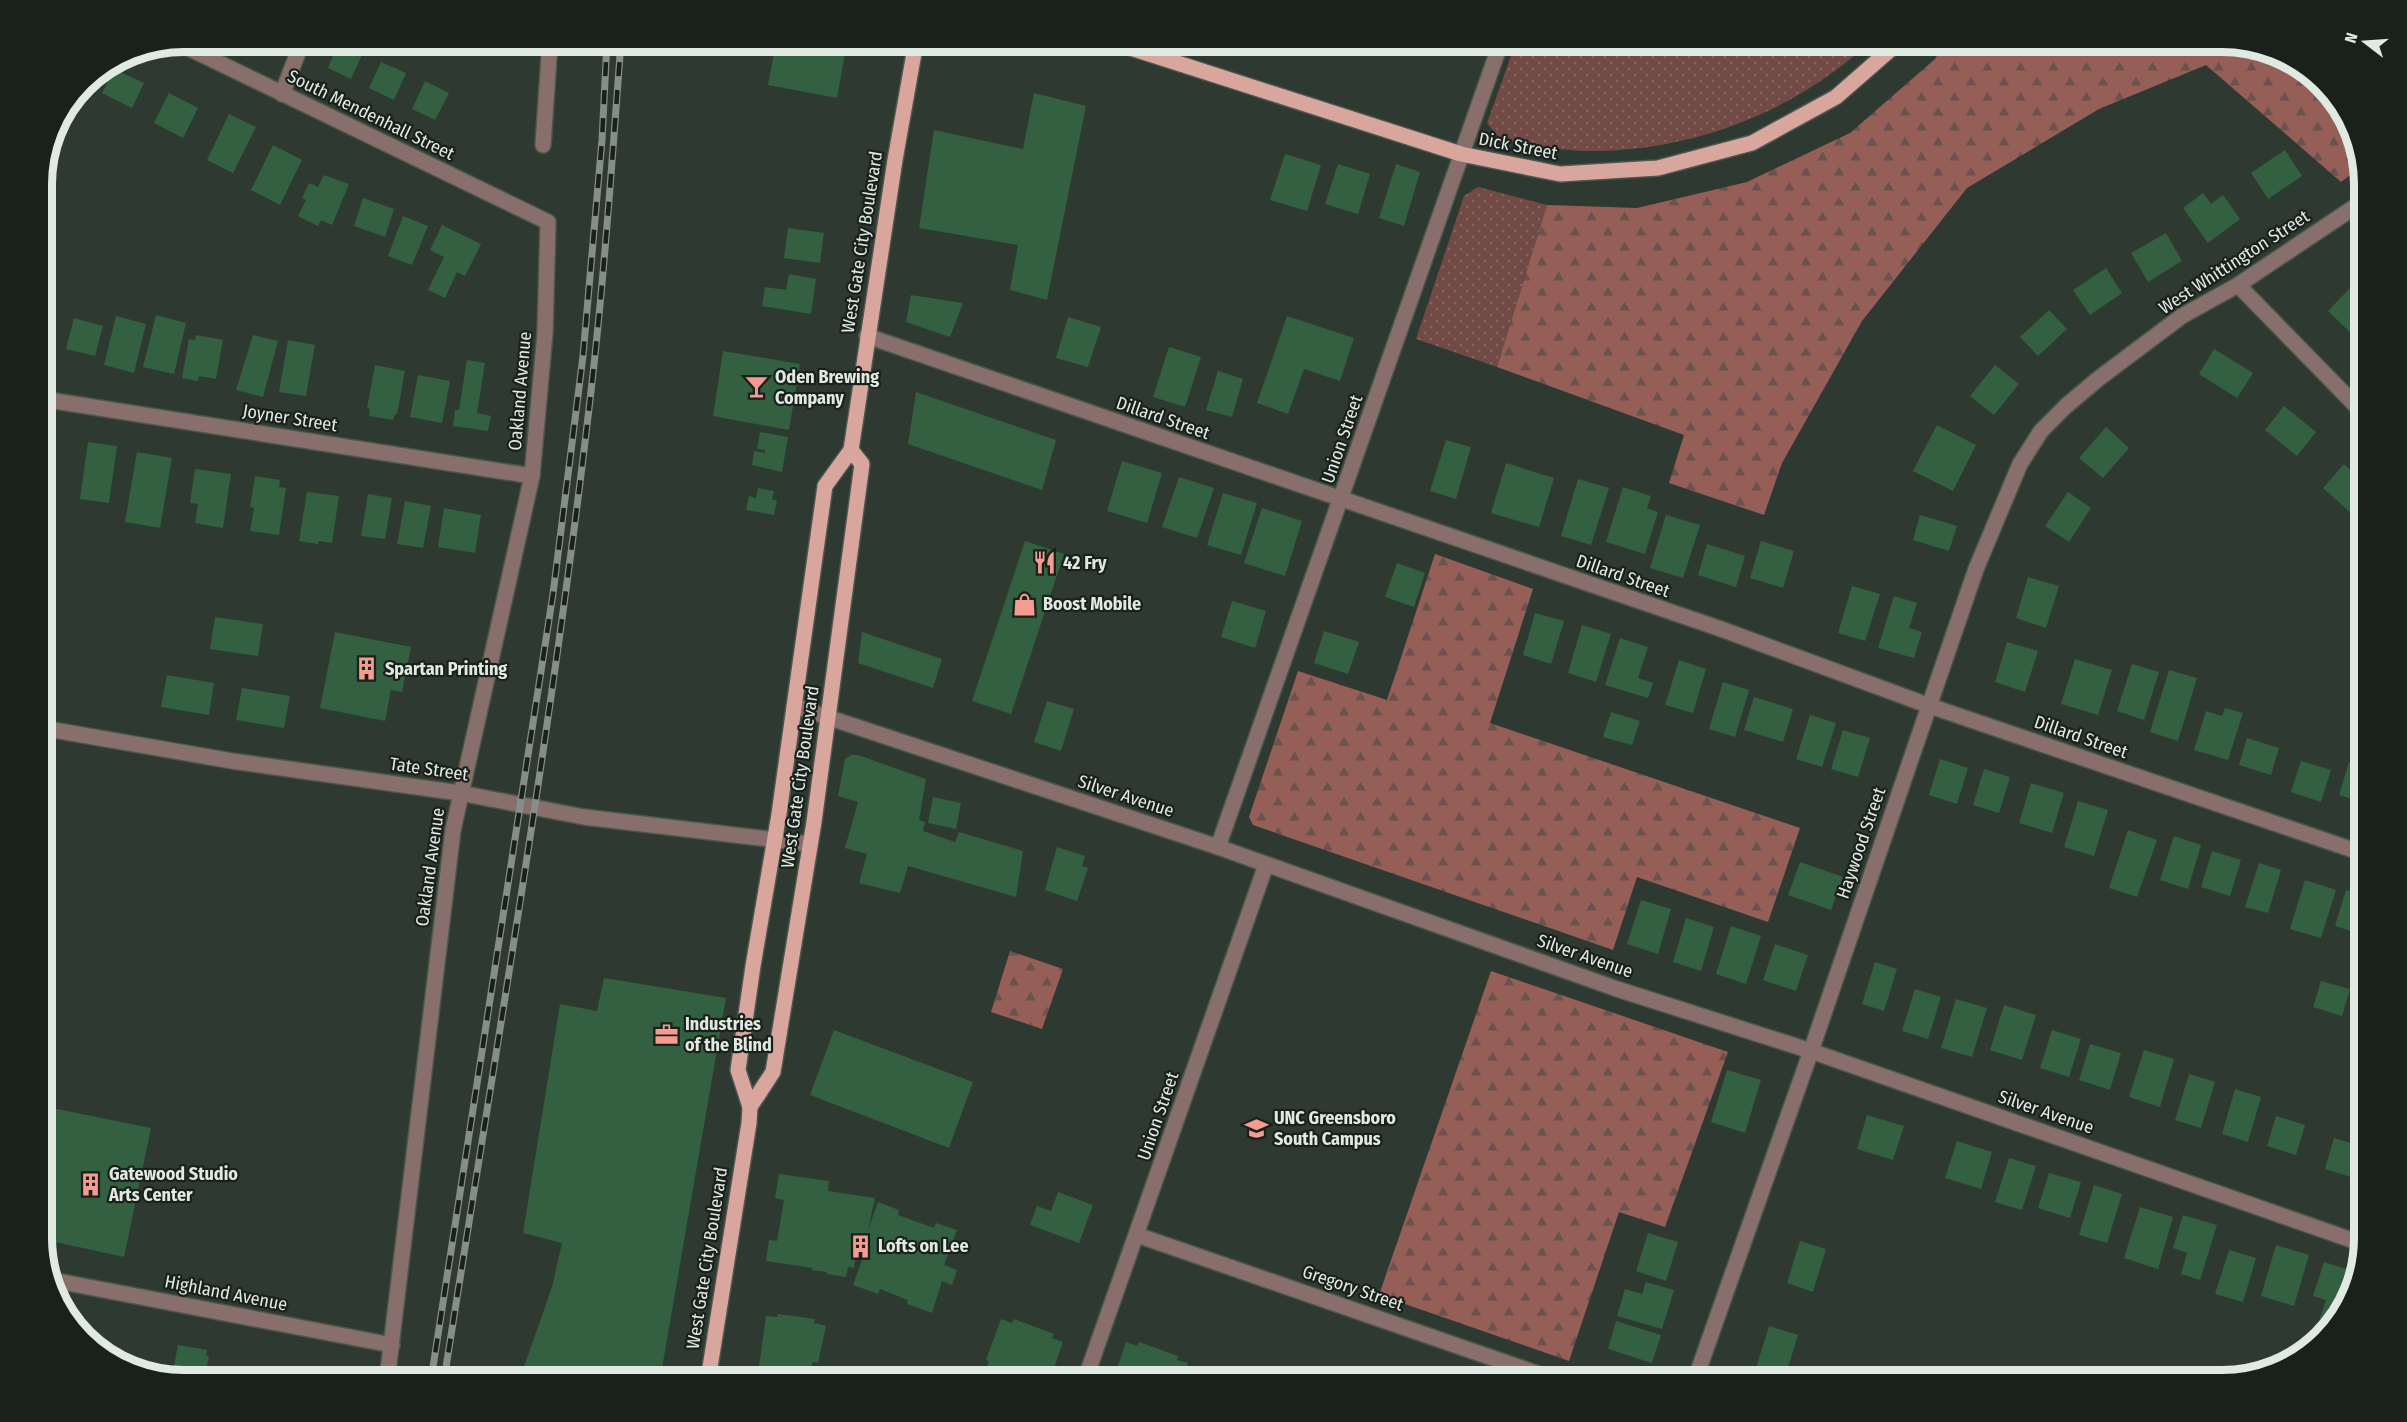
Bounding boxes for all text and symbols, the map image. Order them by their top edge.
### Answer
north arrow [2335,12,2395,72]
text: N [2341,30,2362,45]
street label: South Mendenhall Street [284,65,458,165]
street label: Dick Street [1477,128,1559,164]
street label: West Gate City Boulevard [837,149,887,335]
street label: West Whittington Street [2155,205,2313,319]
street label: Oakland Avenue [504,331,536,451]
place label: Oden Brewing Company [775,366,879,409]
bar icon: Oden Brewing Company [744,374,770,400]
street label: Dillard Street [1113,392,1213,444]
street label: Union Street [1317,392,1367,486]
street label: Joyner Street [241,400,339,436]
restaurant icon: 42 Fry [1032,550,1058,576]
street label: Dillard Street [1573,550,1673,602]
place label: 42 Fry [1063,552,1107,574]
shop icon: Boost Mobile [1012,591,1038,617]
place label: Boost Mobile [1043,593,1141,615]
building icon: Spartan Printing [354,656,380,682]
place label: Spartan Printing [385,658,507,680]
street label: West Gate City Boulevard [776,684,824,870]
street label: Dillard Street [2031,711,2131,763]
street label: Tate Street [388,753,470,785]
street label: Silver Avenue [1075,770,1177,822]
street label: Haywood Street [1832,784,1890,902]
street label: Oakland Avenue [411,806,449,928]
street label: Silver Avenue [1534,929,1636,983]
place label: Industries of the Blind [685,1013,772,1056]
office icon: Industries of the Blind [654,1021,680,1047]
street label: Union Street [1133,1069,1183,1163]
street label: Silver Avenue [1995,1085,2097,1139]
place label: UNC Greensboro South Campus [1274,1107,1396,1150]
school or university icon: UNC Greensboro South Campus [1243,1115,1269,1141]
place label: Gatewood Studio Arts Center [108,1163,238,1206]
street label: West Gate City Boulevard [682,1165,732,1351]
building icon: Gatewood Studio Arts Center [78,1171,104,1197]
building icon: Lofts on Lee [847,1233,873,1259]
place label: Lofts on Lee [878,1235,969,1257]
street label: Gregory Street [1300,1260,1407,1316]
street label: Highland Avenue [163,1270,289,1316]

